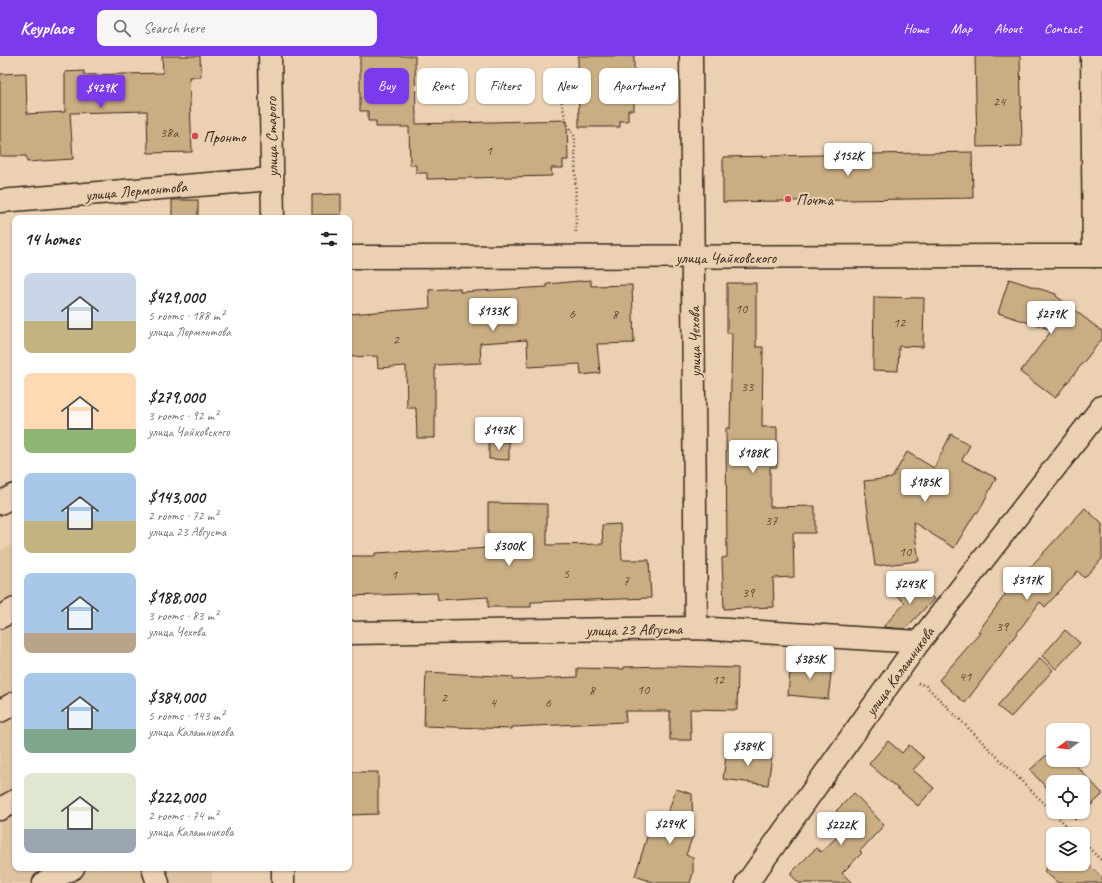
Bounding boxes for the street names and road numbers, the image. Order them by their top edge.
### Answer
street label: улица Старого [261,95,283,178]
street label: улица Лермонтова [83,176,189,205]
street label: улица Чайковского [675,248,778,268]
street label: улица Чехова [684,305,706,379]
street label: улица 23 Августа [585,619,684,641]
street label: улица Калашникова [860,622,940,721]

